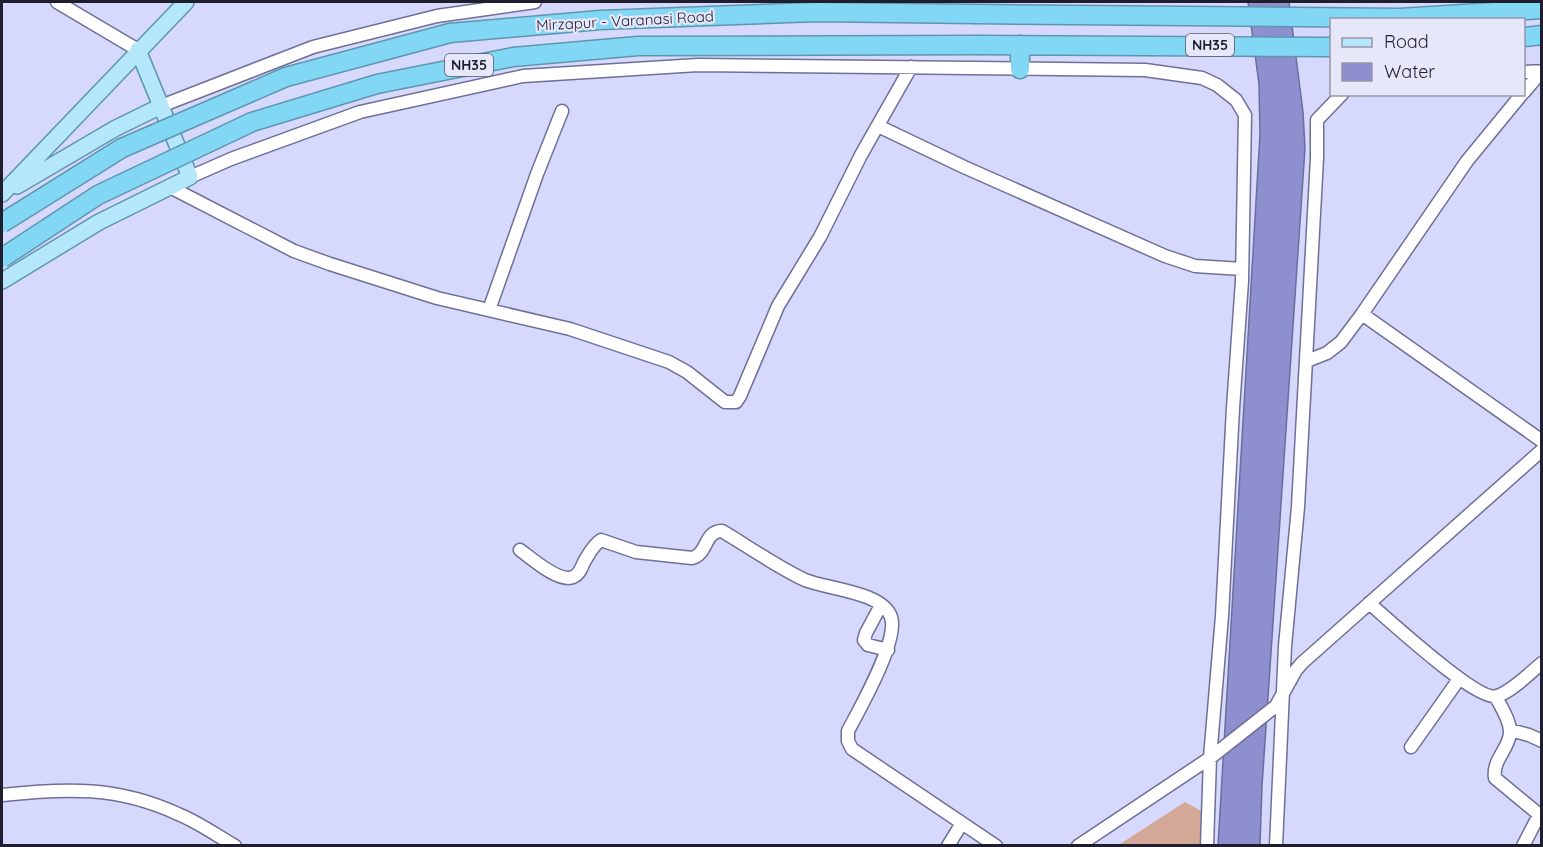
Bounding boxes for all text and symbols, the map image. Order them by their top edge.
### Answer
street label: Mirzapur - Varanasi Road [536,6,714,35]
legend [1330,18,1525,96]
text: Road [1384,30,1429,53]
road number: NH35 [1186,34,1234,56]
road number: NH35 [445,54,493,76]
text: Water [1384,60,1435,83]

